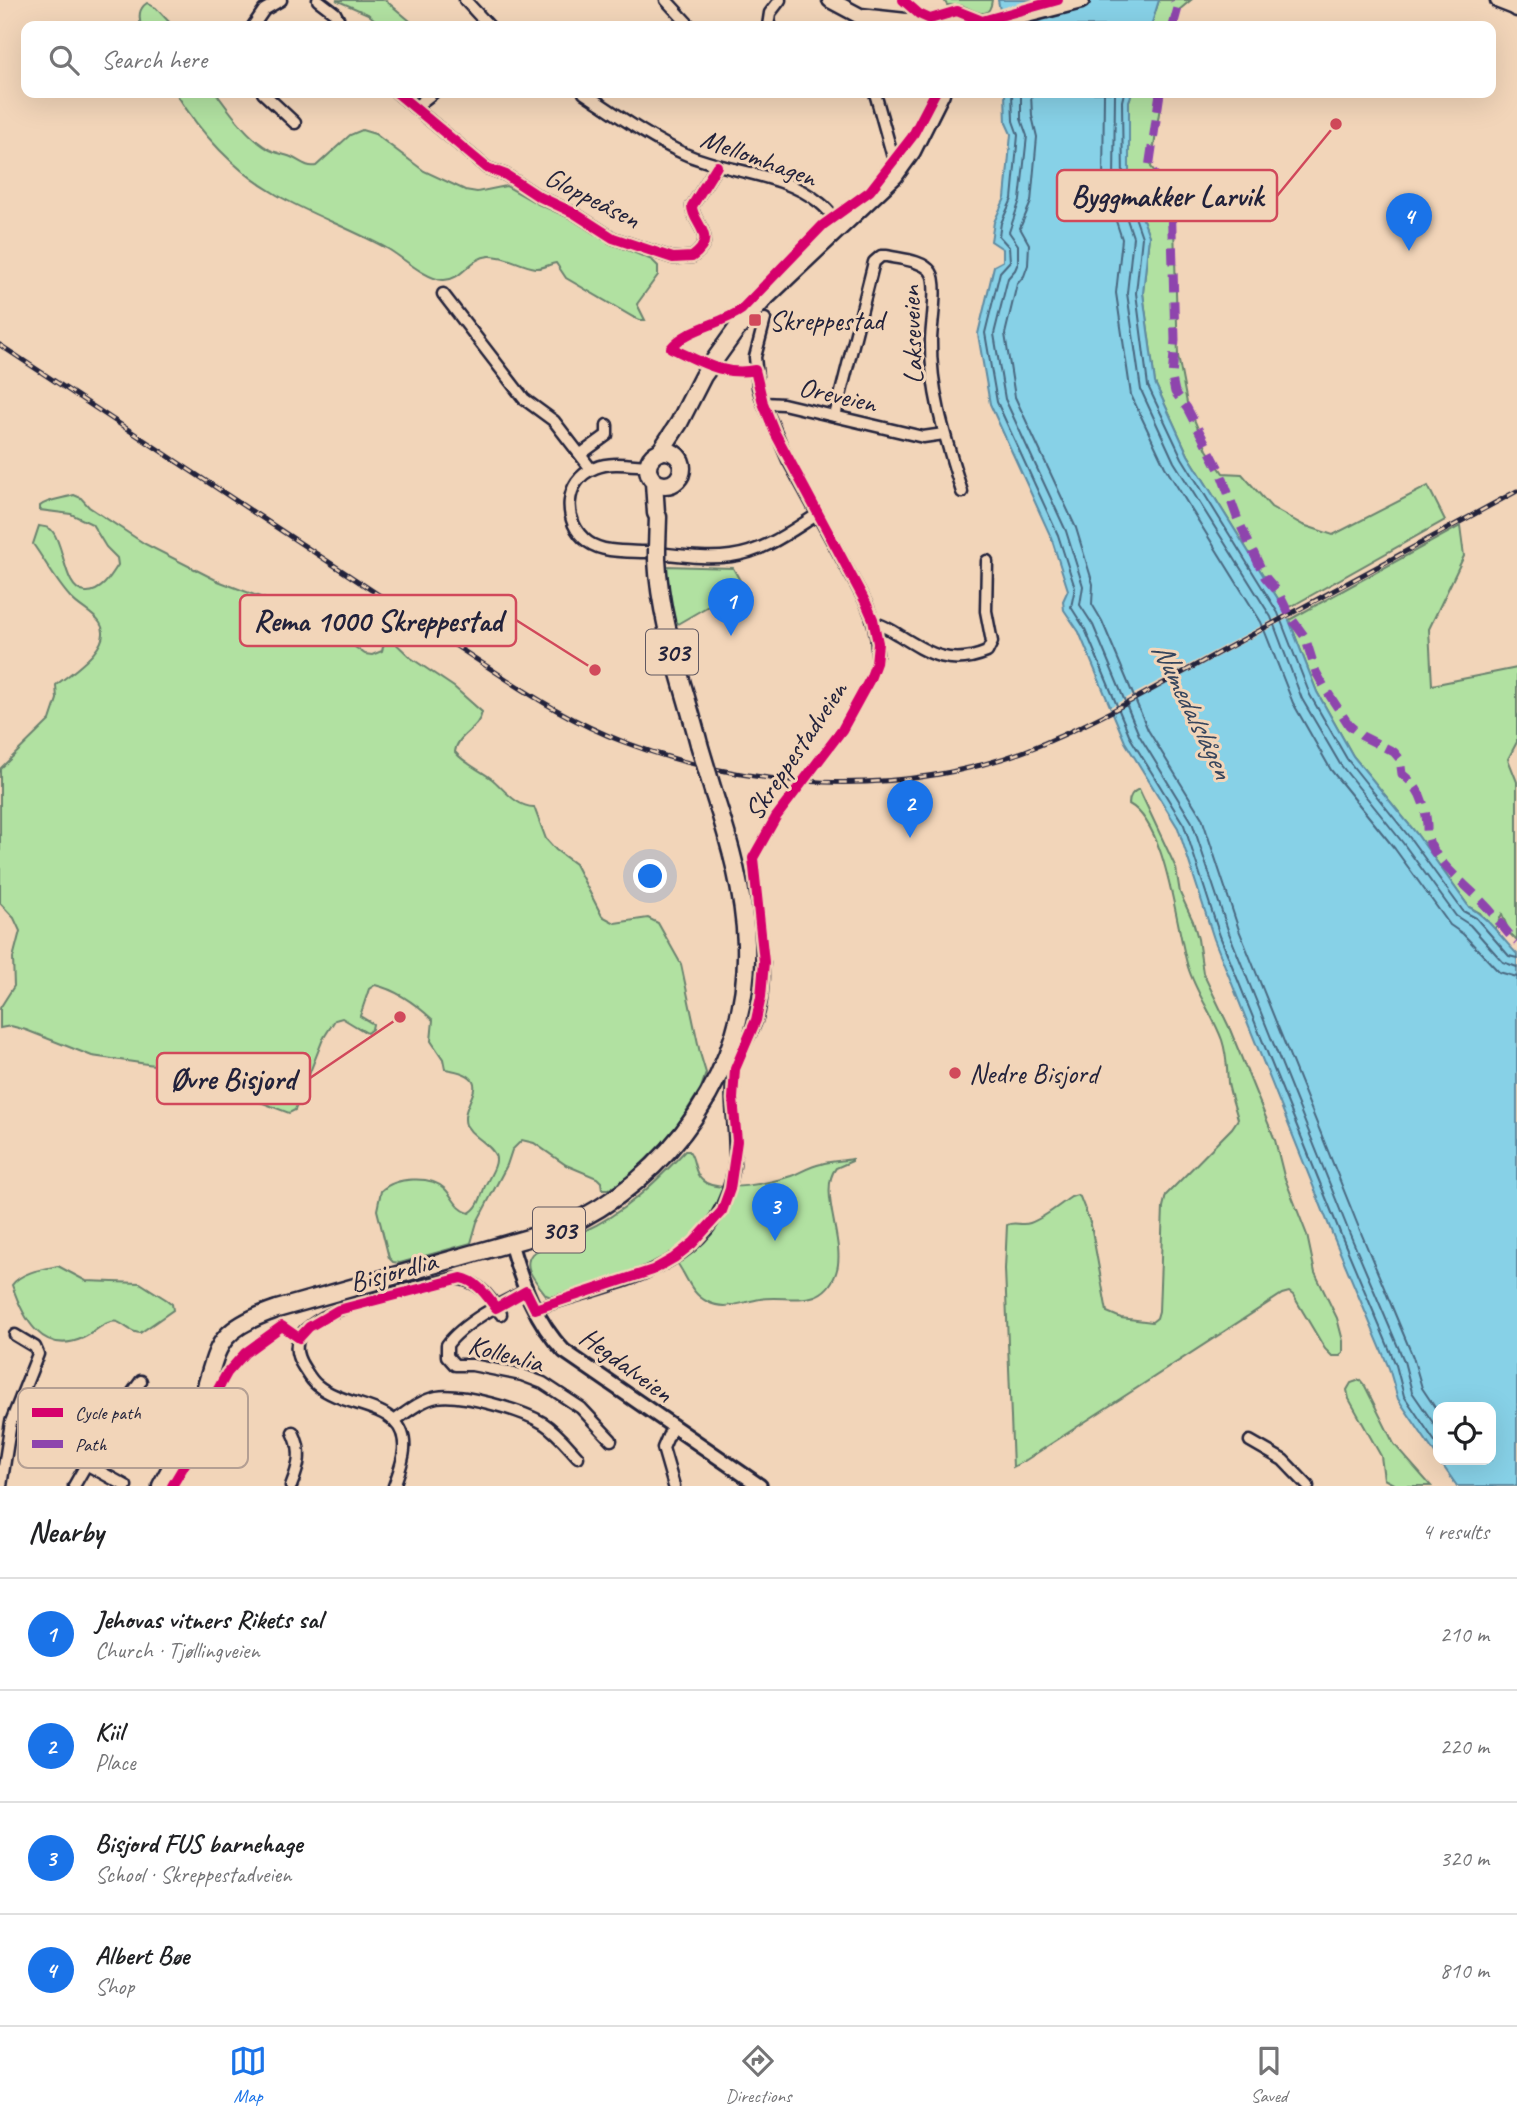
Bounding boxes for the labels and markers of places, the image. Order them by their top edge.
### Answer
callout: Byggmakker Larvik [1057,170,1277,221]
pin: 4 [1386,193,1432,251]
place label: Skreppestad [769,303,888,338]
marker: Skreppestad [747,312,763,328]
pin: 1 [708,578,754,636]
callout: Rema 1000 Skreppestad [240,595,516,646]
pin: 2 [887,780,933,838]
callout: Øvre Bisjord [157,1053,310,1104]
place label: Nedre Bisjord [969,1056,1102,1091]
marker: Nedre Bisjord [947,1065,963,1081]
pin: 3 [752,1183,798,1241]

